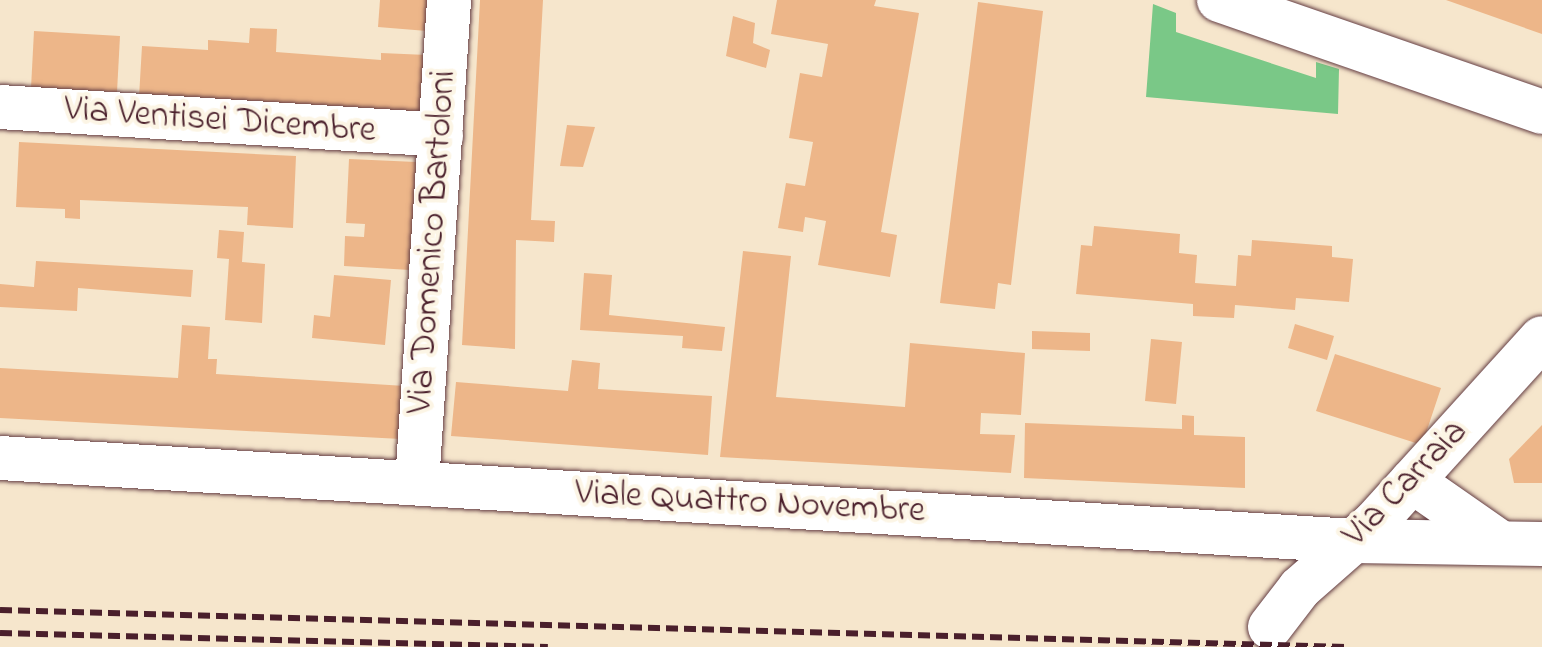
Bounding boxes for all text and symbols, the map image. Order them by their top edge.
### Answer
street label: Via Domenico Bartoloni [399,69,467,415]
street label: Via Ventisei Dicembre [63,89,377,153]
street label: Via Carraia [1335,411,1477,557]
street label: Viale Quattro Novembre [574,472,926,534]

